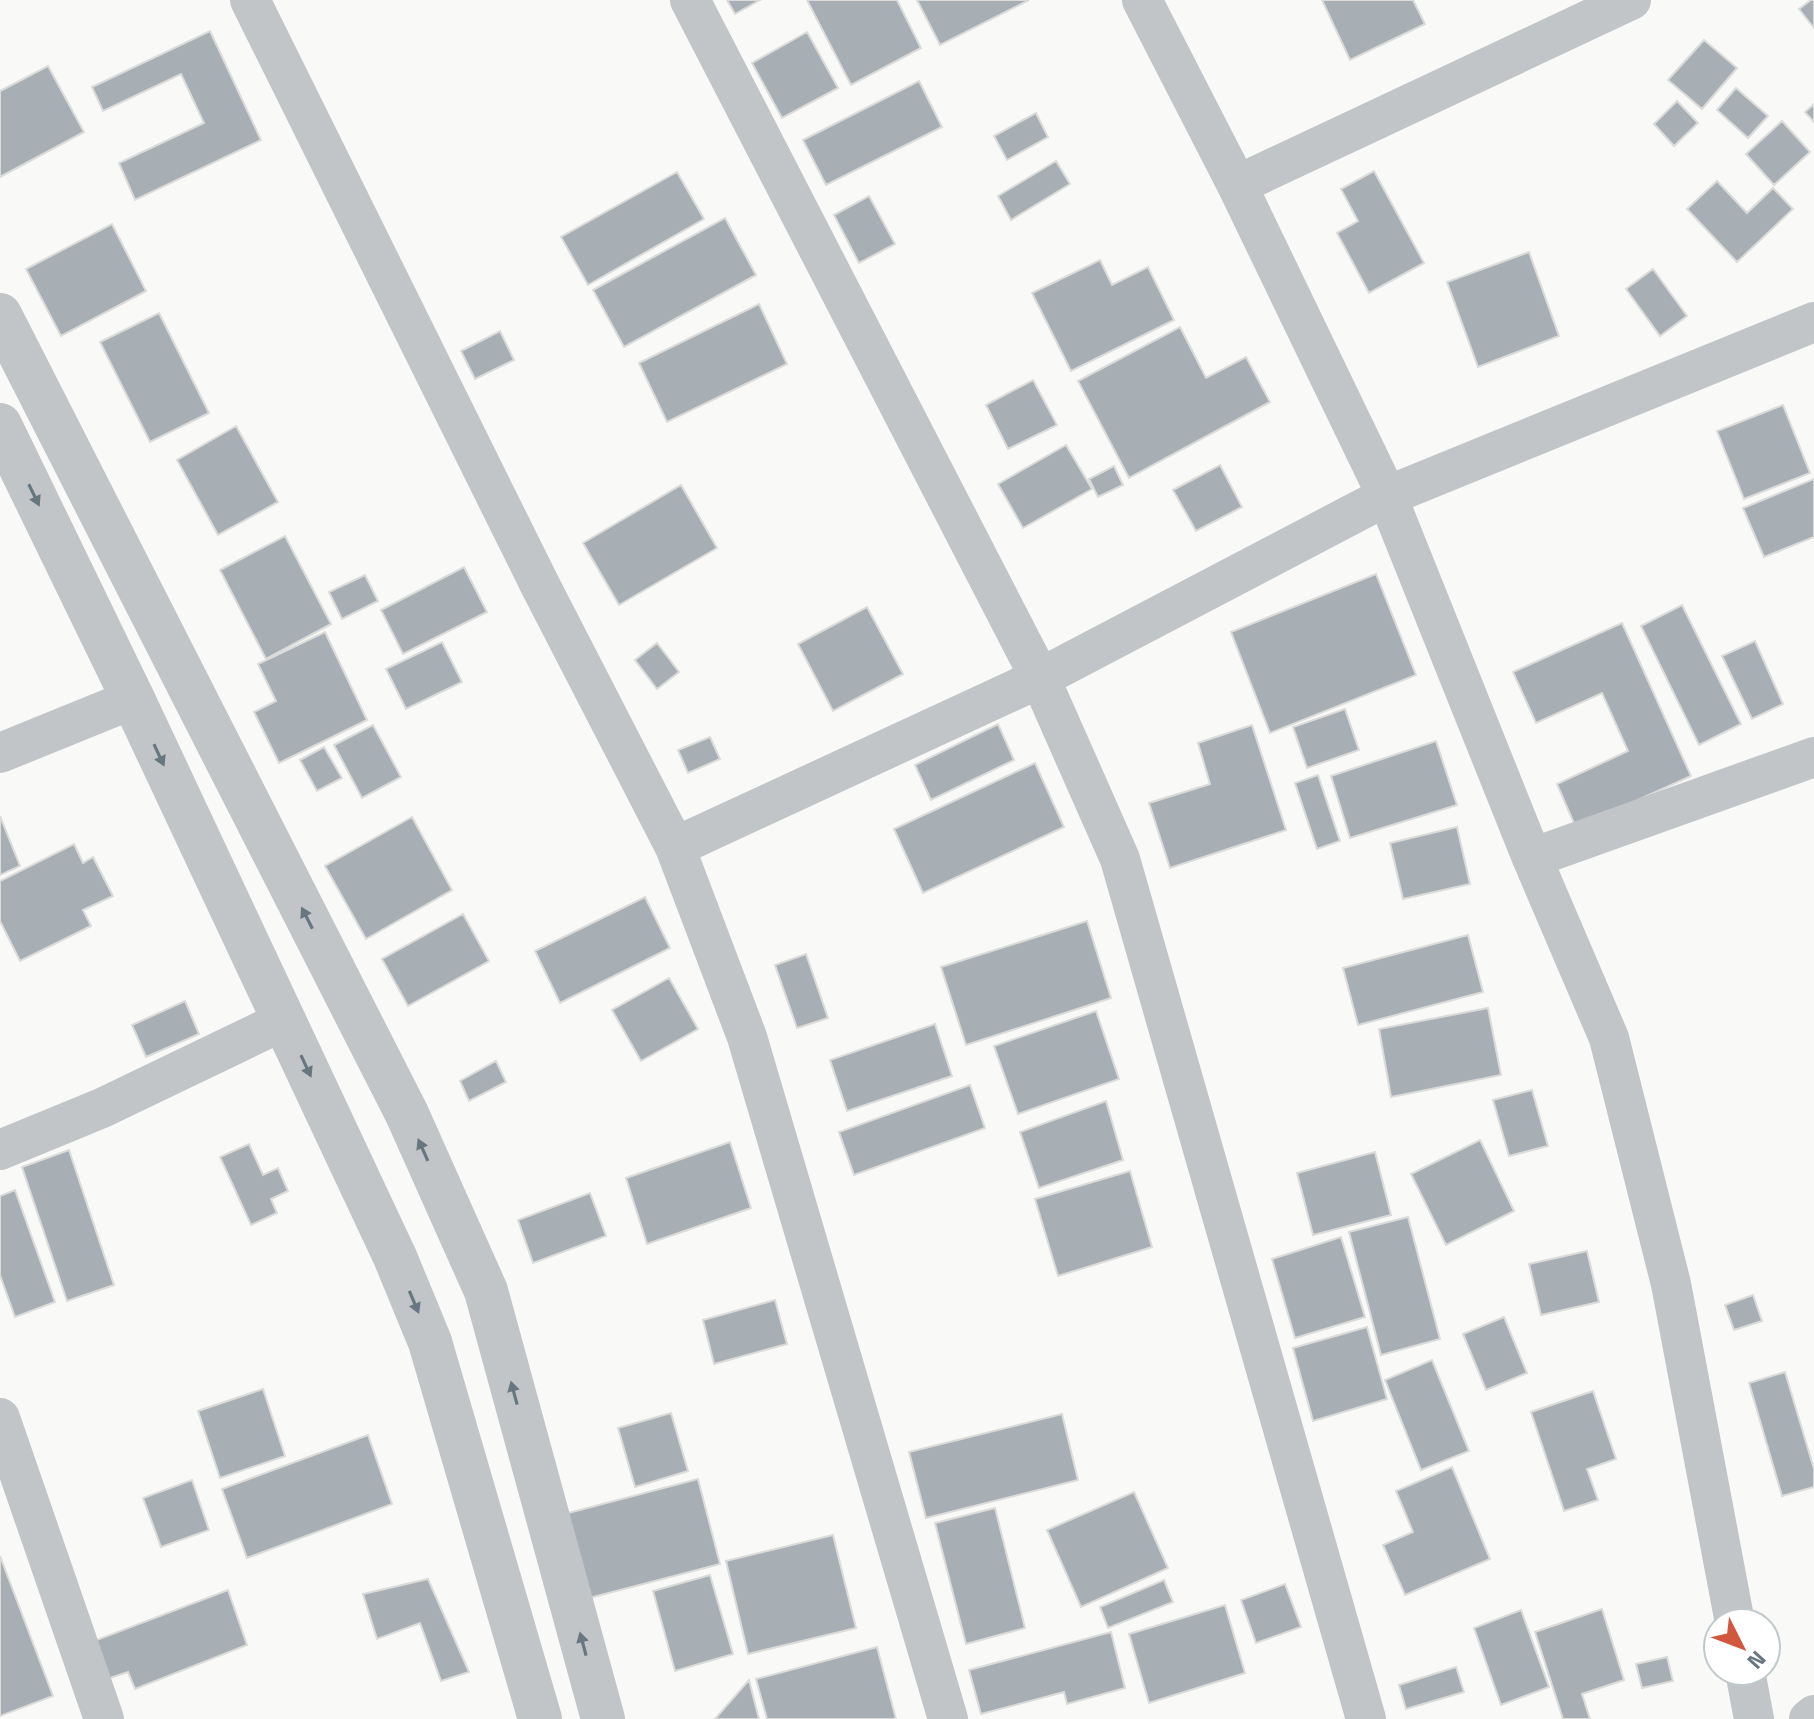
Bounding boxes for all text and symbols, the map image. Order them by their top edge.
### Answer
one-way arrow [27,484,41,507]
one-way arrow [152,743,166,766]
one-way arrow [300,906,314,929]
one-way arrow [299,1054,313,1077]
one-way arrow [416,1138,430,1162]
one-way arrow [408,1290,421,1314]
one-way arrow [507,1381,520,1405]
north arrow [1702,1607,1782,1687]
one-way arrow [576,1631,588,1656]
text: N [1739,1643,1775,1677]

